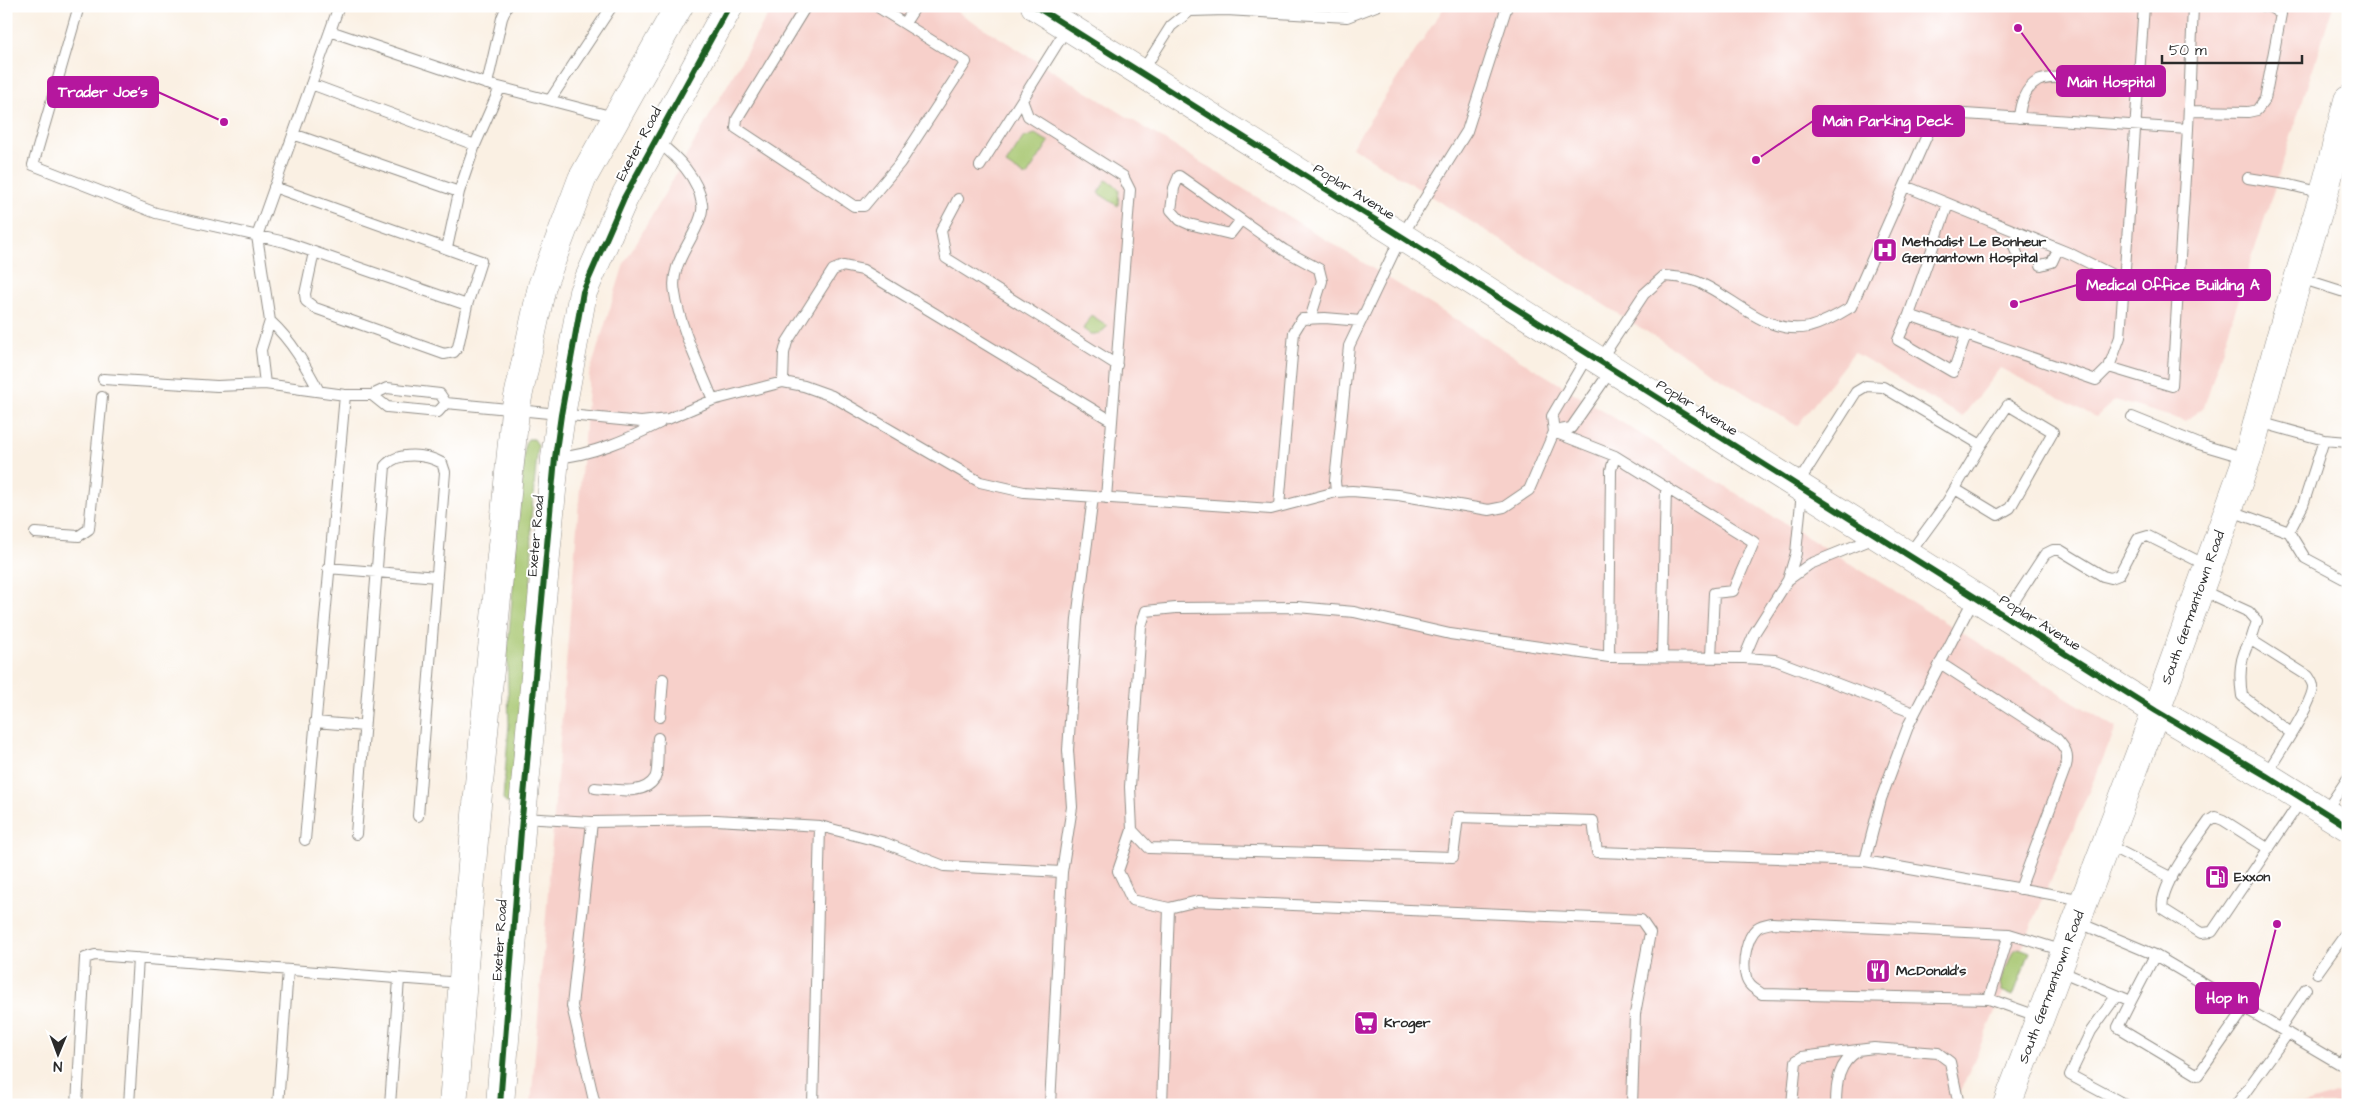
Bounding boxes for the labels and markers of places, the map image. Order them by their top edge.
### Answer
callout: Main Hospital [2057,66,2165,96]
callout: Trader Joe's [48,77,158,107]
callout: Main Parking Deck [1813,106,1964,136]
place label: Methodist Le Bonheur Germantown Hospital [1902,232,2047,268]
hospital icon: Methodist Le Bonheur Germantown Hospital [1872,237,1898,263]
callout: Medical Office Building A [2077,270,2270,300]
fuel station icon: Exxon [2204,864,2230,890]
place label: Exxon [2234,867,2270,887]
restaurant icon: McDonald's [1865,958,1891,984]
place label: McDonald's [1896,961,1966,981]
callout: Hop In [2196,983,2258,1013]
supermarket icon: Kroger [1353,1010,1379,1036]
place label: Kroger [1384,1013,1431,1034]

